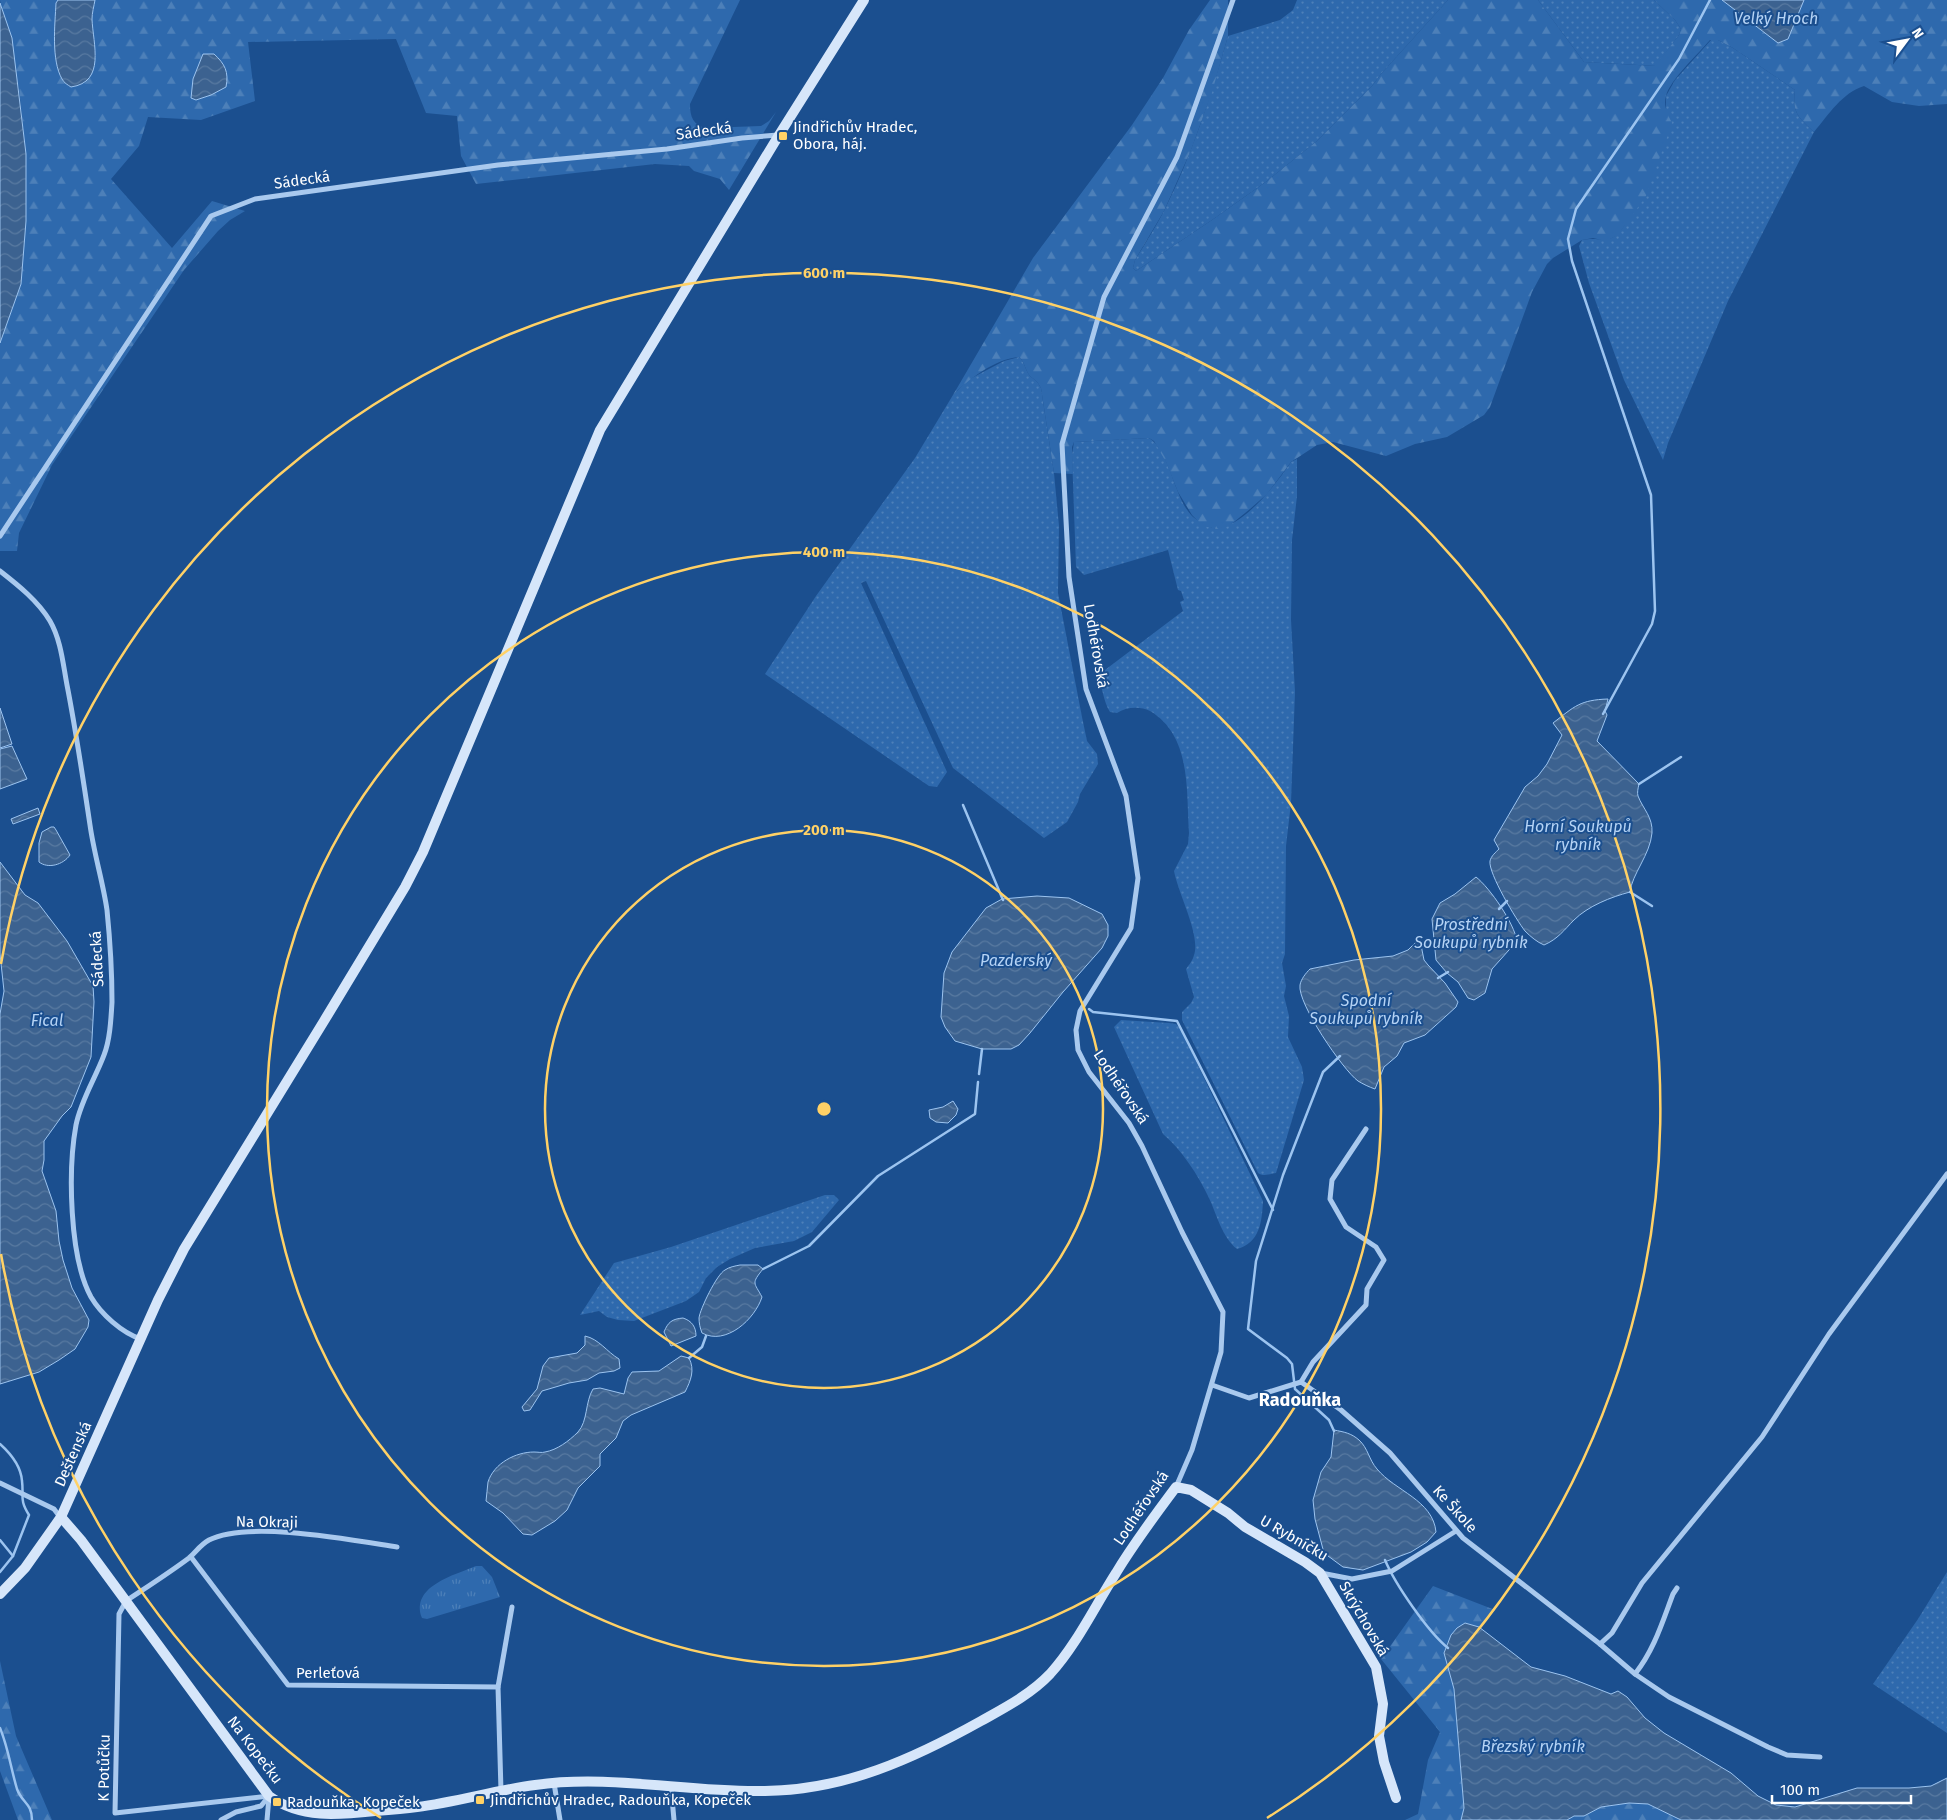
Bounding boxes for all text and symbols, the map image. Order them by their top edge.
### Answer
water label: Velký Hroch [1734,9,1818,28]
north arrow [1882,15,1932,65]
text: N [1908,25,1927,42]
street label: Sádecká [675,118,733,144]
place label: Jindřichův Hradec, Obora, háj. [793,118,917,153]
marker: Jindřichův Hradec, Obora, háj. [777,130,789,142]
street label: Sádecká [273,167,331,193]
text: 600 m [803,264,845,282]
text: 400 m [803,543,845,561]
street label: Lodhéřovská [1080,602,1112,690]
water label: Horní Soukupů rybník [1524,817,1632,854]
text: 200 m [803,821,845,839]
water label: Prostřední Soukupů rybník [1413,915,1528,952]
street label: Sádecká [87,930,107,988]
water label: Pazderský [980,951,1053,970]
water label: Spodní Soukupů rybník [1308,991,1423,1028]
water label: Fical [31,1011,63,1030]
street label: Lodhéřovská [1090,1046,1152,1128]
centre of rings [815,1100,833,1118]
district label: Radouňka [1259,1389,1341,1411]
street label: Deštenská [51,1419,95,1489]
street label: Lodhéřovská [1110,1467,1172,1549]
street label: Ke Škole [1429,1482,1481,1536]
street label: U Rybníčku [1257,1511,1331,1565]
street label: Na Okraji [236,1512,298,1532]
street label: Skrýchovská [1335,1578,1393,1660]
street label: Perleťová [296,1664,360,1682]
street label: Na Kopečku [224,1713,286,1787]
street label: K Potůčku [94,1734,114,1802]
water label: Březský rybník [1481,1737,1585,1756]
scale bar [1772,1772,1911,1804]
text: 100 m [1780,1781,1820,1799]
place label: Jindřichův Hradec, Radouňka, Kopeček [490,1791,751,1809]
place label: Radouňka, Kopeček [287,1793,420,1811]
marker: Jindřichův Hradec, Radouňka, Kopeček [474,1794,486,1806]
marker: Radouňka, Kopeček [271,1796,283,1808]

